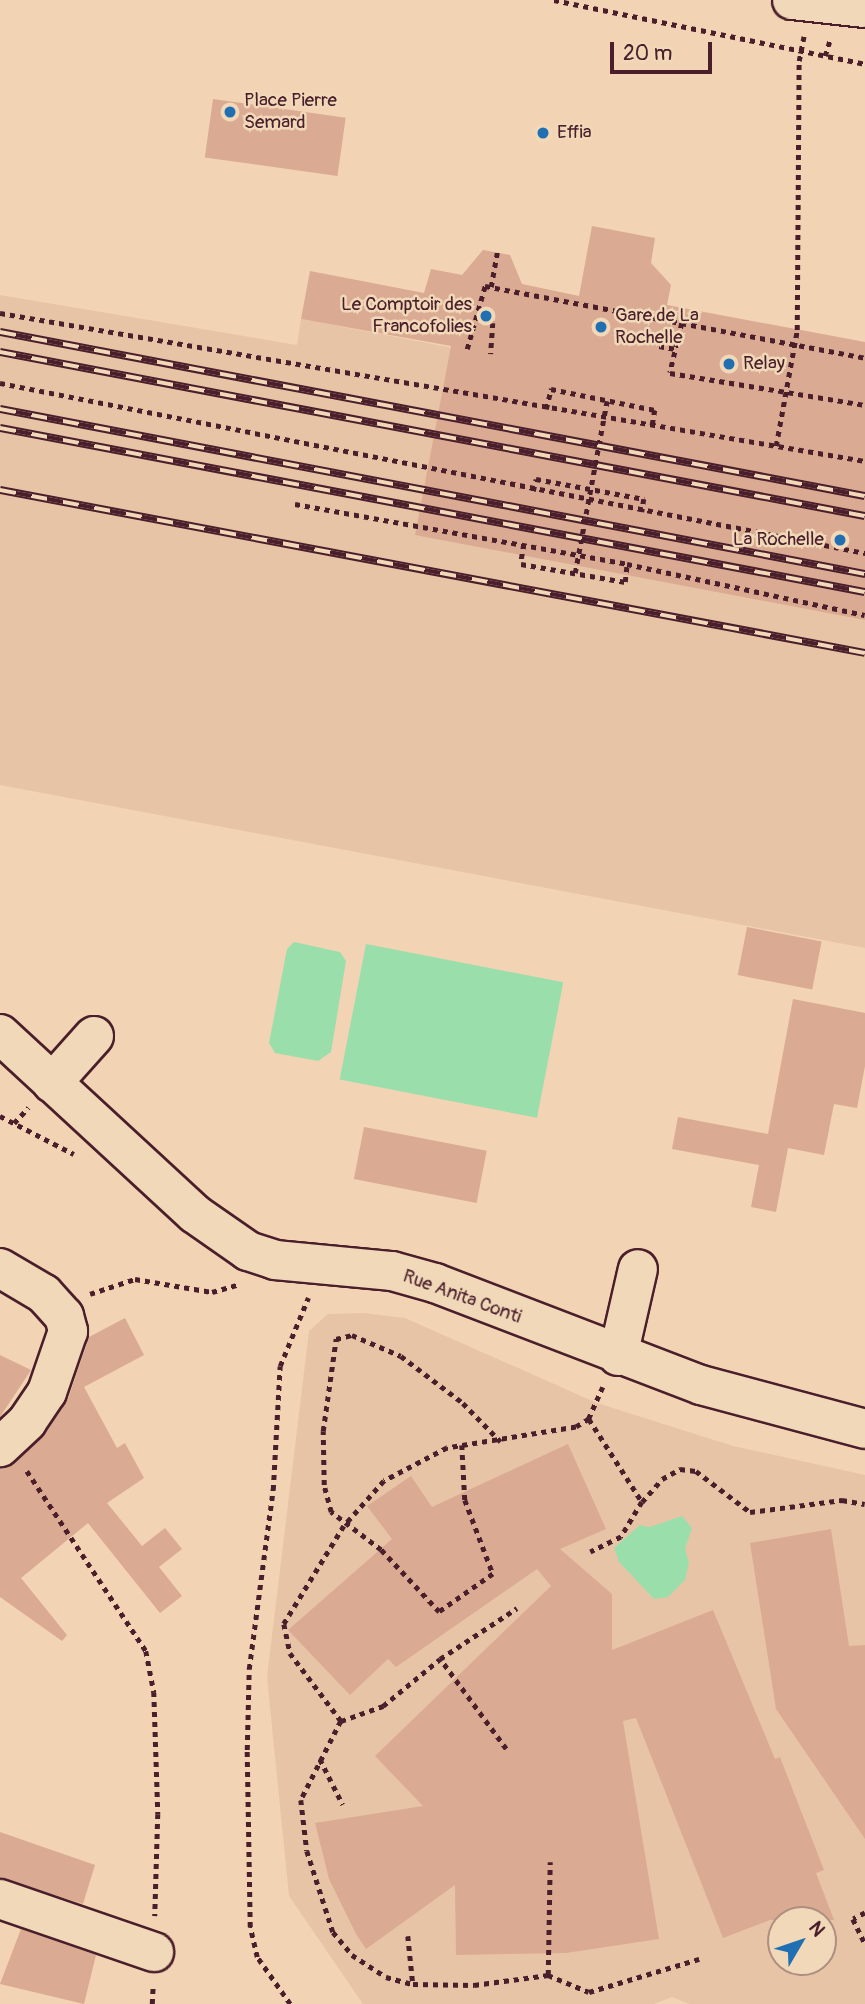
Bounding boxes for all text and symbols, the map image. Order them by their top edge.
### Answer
scale bar [613,28,714,72]
text: 20 m [623,40,672,67]
place label: Place Pierre Semard [244,90,337,134]
marker: Place Pierre Semard [222,104,238,120]
place label: Effia [557,122,592,144]
marker: Effia [535,125,551,141]
place label: Le Comptoir des Francofolies [341,294,472,338]
place label: Gare de La Rochelle [615,305,699,349]
marker: Le Comptoir des Francofolies [478,308,494,324]
marker: Gare de La Rochelle [593,319,609,335]
place label: Relay [743,353,785,375]
marker: Relay [721,356,737,372]
place label: La Rochelle [733,529,824,551]
marker: La Rochelle [830,530,850,550]
street label: Rue Anita Conti [400,1265,524,1329]
north arrow [767,1906,837,1976]
text: N [803,1916,830,1942]

